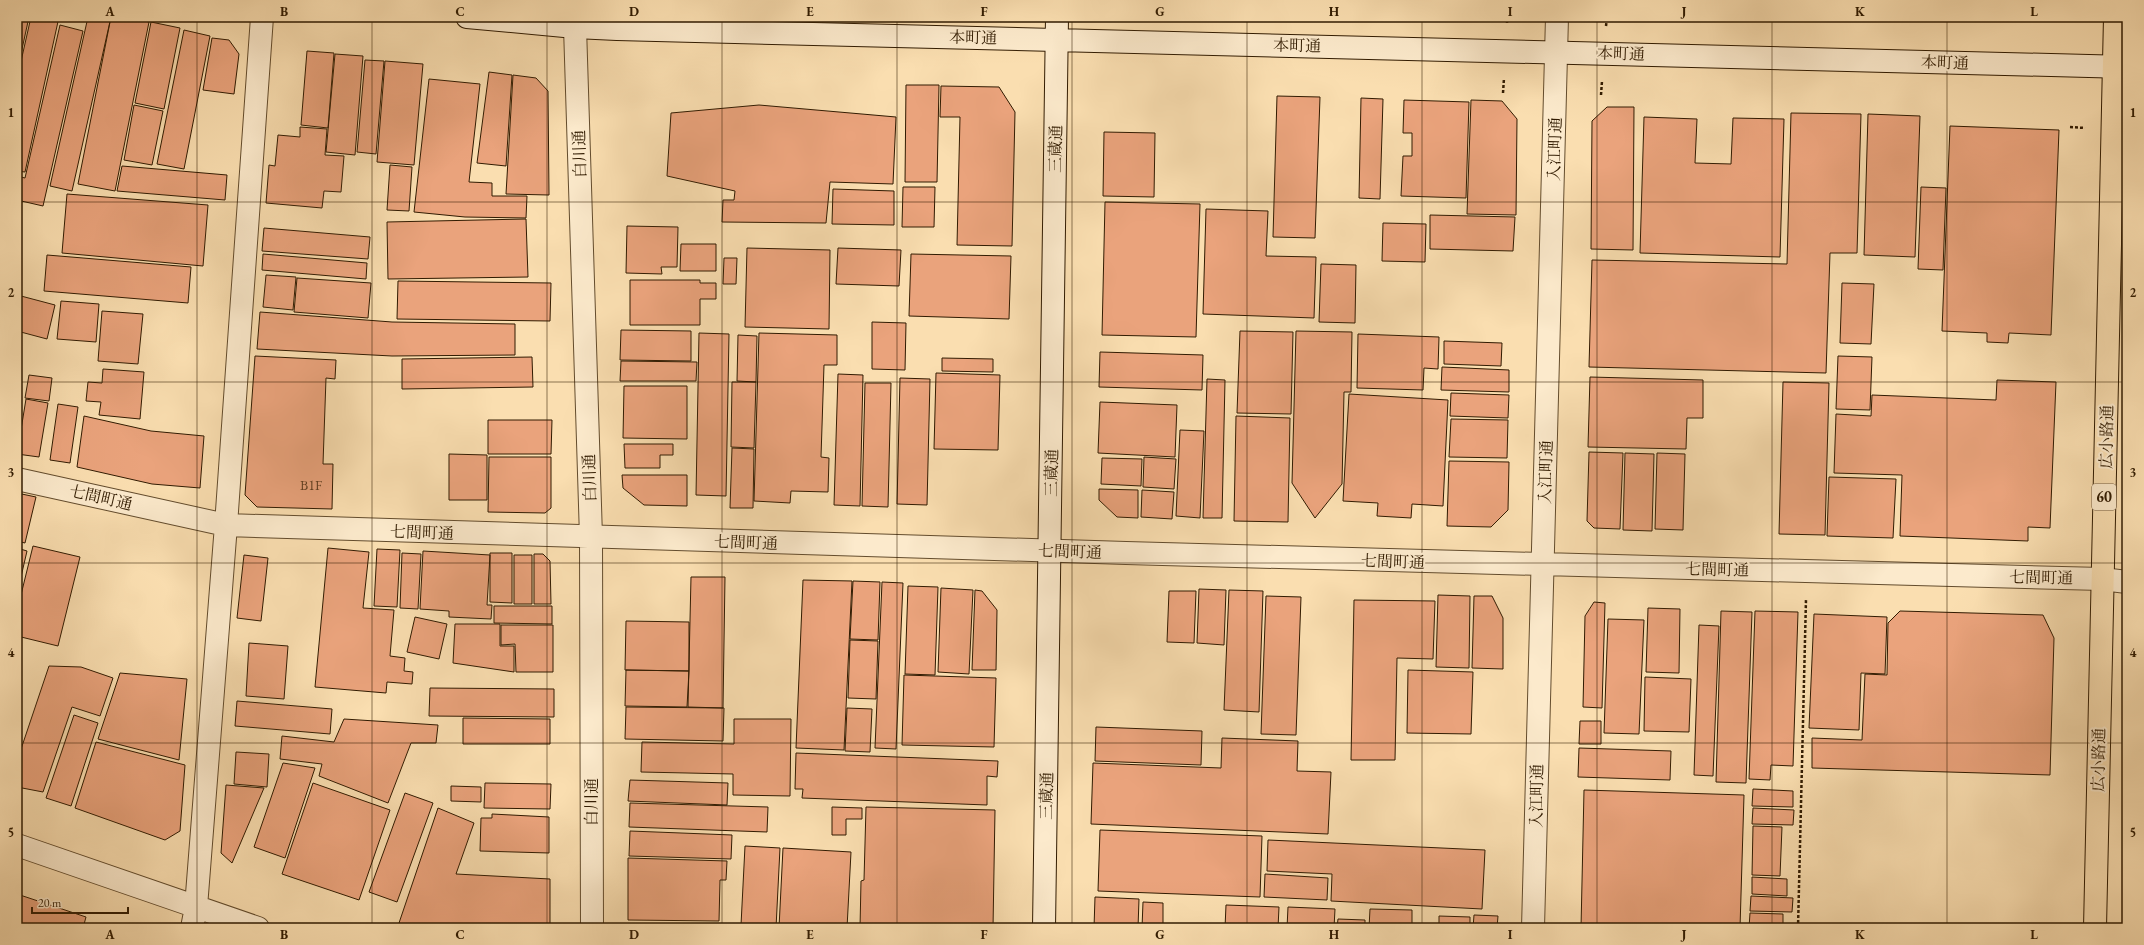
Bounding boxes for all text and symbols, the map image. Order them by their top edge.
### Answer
text: A [104,3,115,20]
text: B [280,3,288,20]
text: C [455,3,465,20]
text: D [629,3,639,20]
text: E [806,3,814,20]
text: F [980,3,988,20]
text: G [1155,3,1165,20]
text: H [1329,3,1340,20]
text: I [1508,3,1513,20]
text: J [1680,3,1687,20]
text: K [1855,3,1866,20]
text: L [2030,3,2038,20]
street label: 本町通 [949,27,997,48]
street label: 本町通 [1273,35,1321,56]
street label: 本町通 [1597,42,1645,65]
street label: 本町通 [1921,51,1969,74]
text: 1 [8,104,15,121]
text: 1 [2130,104,2137,121]
street label: 入江町通 [1543,117,1566,181]
street label: 三蔵通 [1045,125,1066,173]
street label: 白川通 [568,130,591,178]
text: 2 [8,284,15,301]
text: 2 [2130,284,2137,301]
street label: 広小路通 [2095,405,2118,469]
street label: 入江町通 [1534,440,1557,504]
street label: 三蔵通 [1041,449,1062,497]
street label: 白川通 [578,454,601,502]
text: 3 [8,464,15,481]
text: 3 [2130,464,2137,481]
house number: B1F [300,476,322,494]
street label: 七間町通 [67,480,134,515]
road number: 60 [2092,484,2116,510]
street label: 七間町通 [390,521,454,544]
street label: 七間町通 [714,531,778,554]
street label: 七間町通 [1038,540,1102,563]
street label: 七間町通 [1361,550,1425,573]
street label: 七間町通 [1685,558,1749,581]
street label: 七間町通 [2009,566,2073,589]
text: 4 [8,644,15,661]
text: 4 [2130,644,2137,661]
street label: 広小路通 [2087,728,2110,792]
street label: 入江町通 [1525,764,1548,828]
street label: 三蔵通 [1036,772,1057,820]
street label: 白川通 [581,778,602,826]
text: 5 [8,824,14,841]
text: 5 [2130,824,2136,841]
scale bar [32,889,128,915]
text: 20 m [38,895,62,911]
text: A [104,926,115,943]
text: B [280,926,288,943]
text: C [455,926,465,943]
text: D [629,926,639,943]
text: E [806,926,814,943]
text: F [980,926,988,943]
text: G [1155,926,1165,943]
text: H [1329,926,1340,943]
text: I [1508,926,1513,943]
text: J [1680,926,1687,943]
text: K [1855,926,1866,943]
text: L [2030,926,2038,943]

